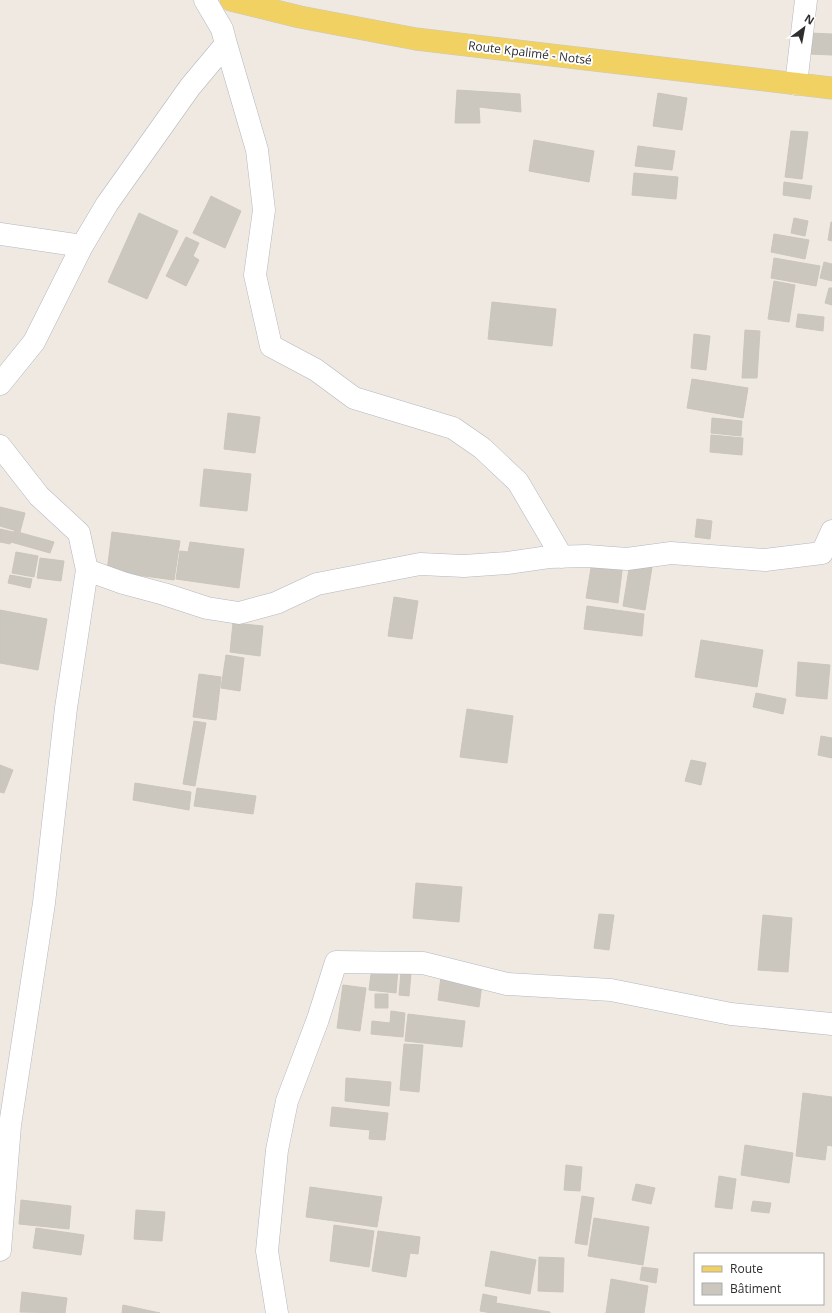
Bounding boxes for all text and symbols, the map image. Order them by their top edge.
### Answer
north arrow [784,8,824,48]
text: N [802,10,817,28]
street label: Route Kpalimé - Notsé [467,36,593,69]
legend [694,1253,824,1305]
text: Route [730,1260,763,1277]
text: Bâtiment [730,1280,781,1297]

